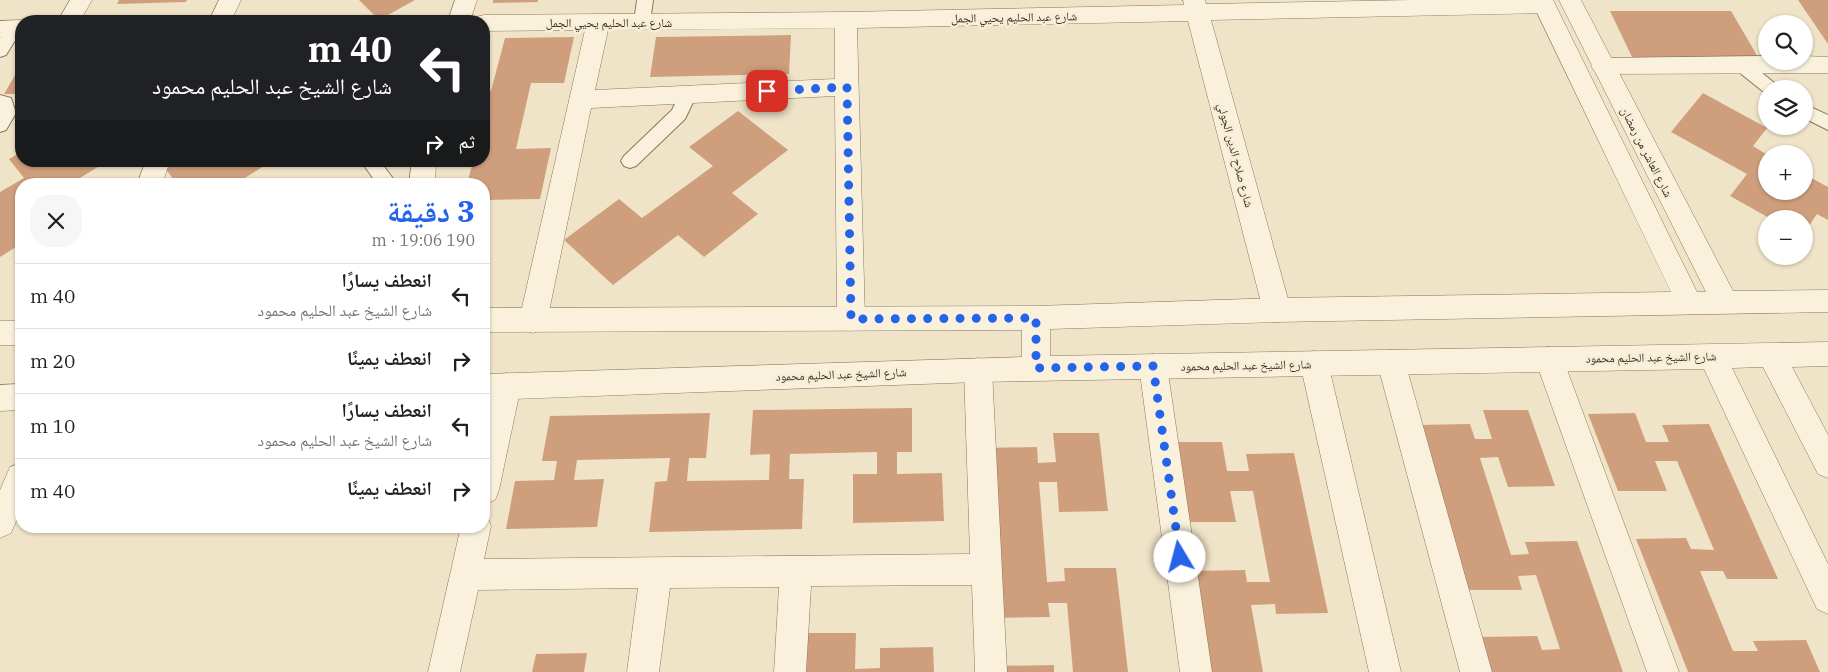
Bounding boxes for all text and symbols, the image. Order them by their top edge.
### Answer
street label: شارع عبد الحليم يحيي الجمل [951,8,1077,29]
street label: شارع عبد الحليم يحيي الجمل [546,15,672,33]
map controls [1758,15,1813,265]
button: search [1758,15,1813,70]
text: 40 m [308,26,392,72]
icon: left [410,35,475,100]
pin [746,70,788,112]
text: شارع الشيخ عبد الحليم محمود [152,71,392,100]
icon: arrive [753,77,781,105]
button: layers [1758,80,1813,135]
street label: شارع صلاح الدين الجولي [1212,101,1257,210]
street label: شارع العاشر من رمضان [1617,104,1676,200]
text: ثم [458,129,475,153]
icon: right [420,130,448,158]
button: + [1758,145,1813,200]
text: 3 دقيقة [387,191,475,230]
button: close [30,195,82,247]
button: − [1758,210,1813,265]
text: 190 m · 19:06 [372,230,475,250]
text: انعطف يسارًا [341,268,432,292]
icon: left [447,282,475,310]
text: 40 m [30,284,75,308]
text: شارع الشيخ عبد الحليم محمود [258,300,432,320]
text: انعطف يمينًا [347,346,432,370]
icon: right [447,347,475,375]
street label: شارع الشيخ عبد الحليم محمود [1585,348,1717,367]
text: 20 m [30,349,75,373]
street label: شارع الشيخ عبد الحليم محمود [1180,356,1312,375]
street label: شارع الشيخ عبد الحليم محمود [775,364,907,385]
text: انعطف يسارًا [341,398,432,422]
icon: left [447,412,475,440]
text: 10 m [30,414,75,438]
text: شارع الشيخ عبد الحليم محمود [258,430,432,450]
text: انعطف يمينًا [347,476,432,500]
icon: right [447,477,475,505]
text: 40 m [30,479,75,503]
position arrow [1153,530,1205,582]

